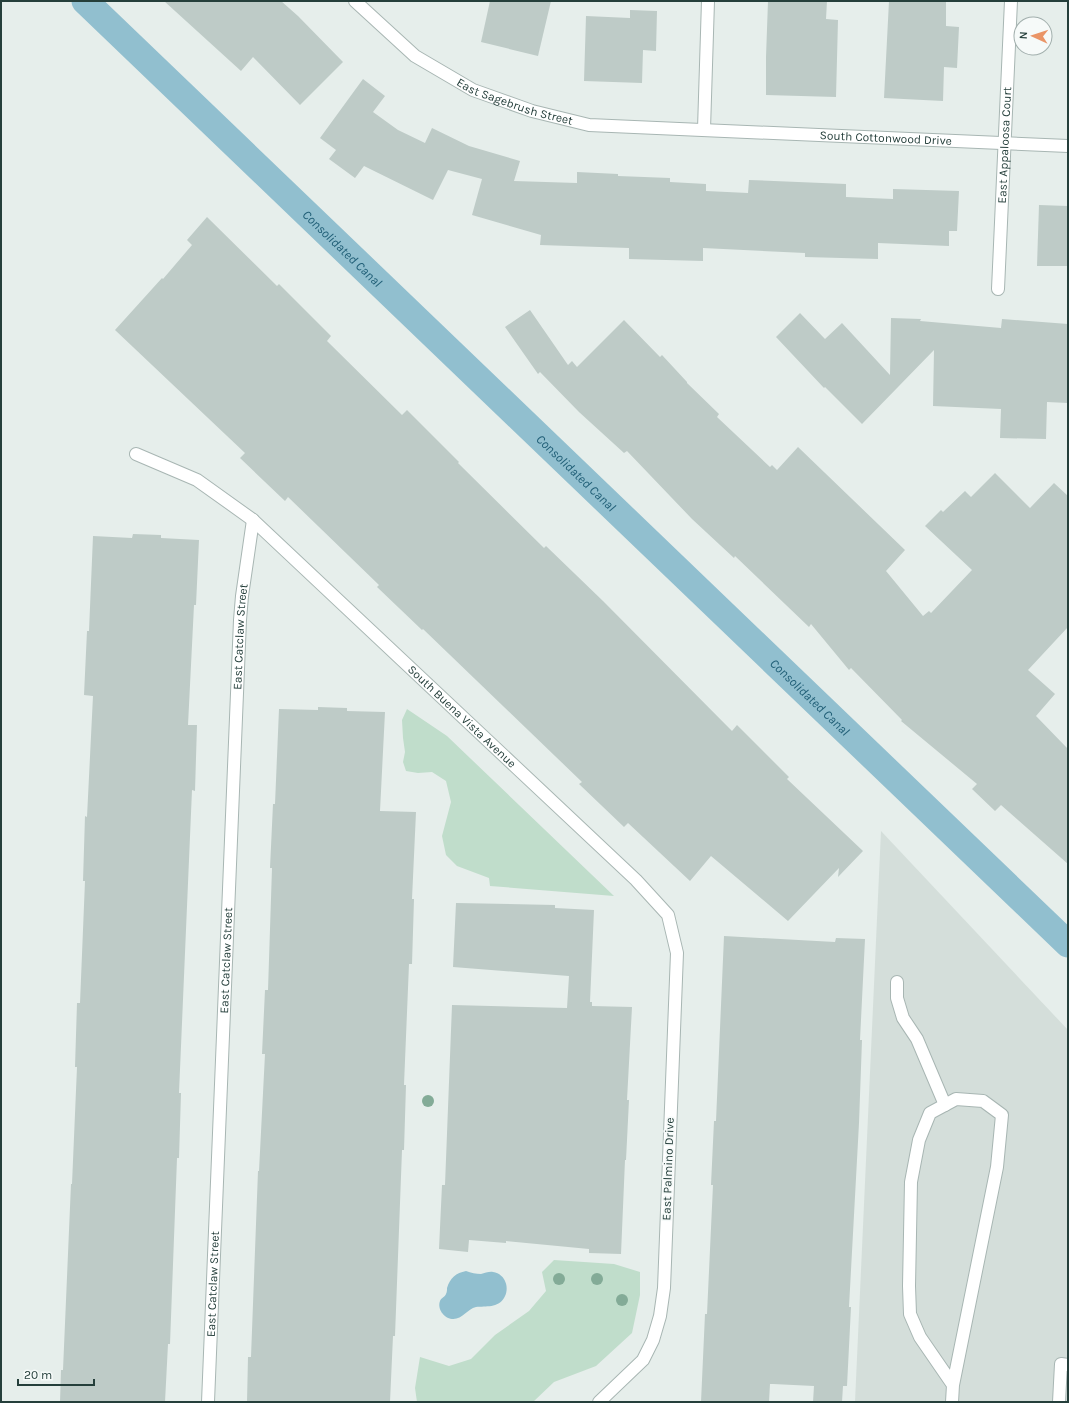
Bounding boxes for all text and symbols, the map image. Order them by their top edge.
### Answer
north arrow [1013,16,1053,56]
text: N [1017,31,1030,40]
street label: East Sagebrush Street [454,75,575,128]
street label: East Appaloosa Court [995,86,1014,204]
street label: South Cottonwood Drive [819,128,952,148]
water label: Consolidated Canal [299,207,385,290]
water label: Consolidated Canal [533,431,619,514]
street label: East Catclaw Street [230,582,251,690]
water label: Consolidated Canal [767,656,853,739]
street label: South Buena Vista Avenue [405,662,519,771]
street label: East Catclaw Street [217,907,235,1014]
street label: East Palmino Drive [659,1117,677,1221]
street label: East Catclaw Street [204,1230,222,1337]
scale bar [18,1361,94,1387]
text: 20 m [24,1368,52,1382]

